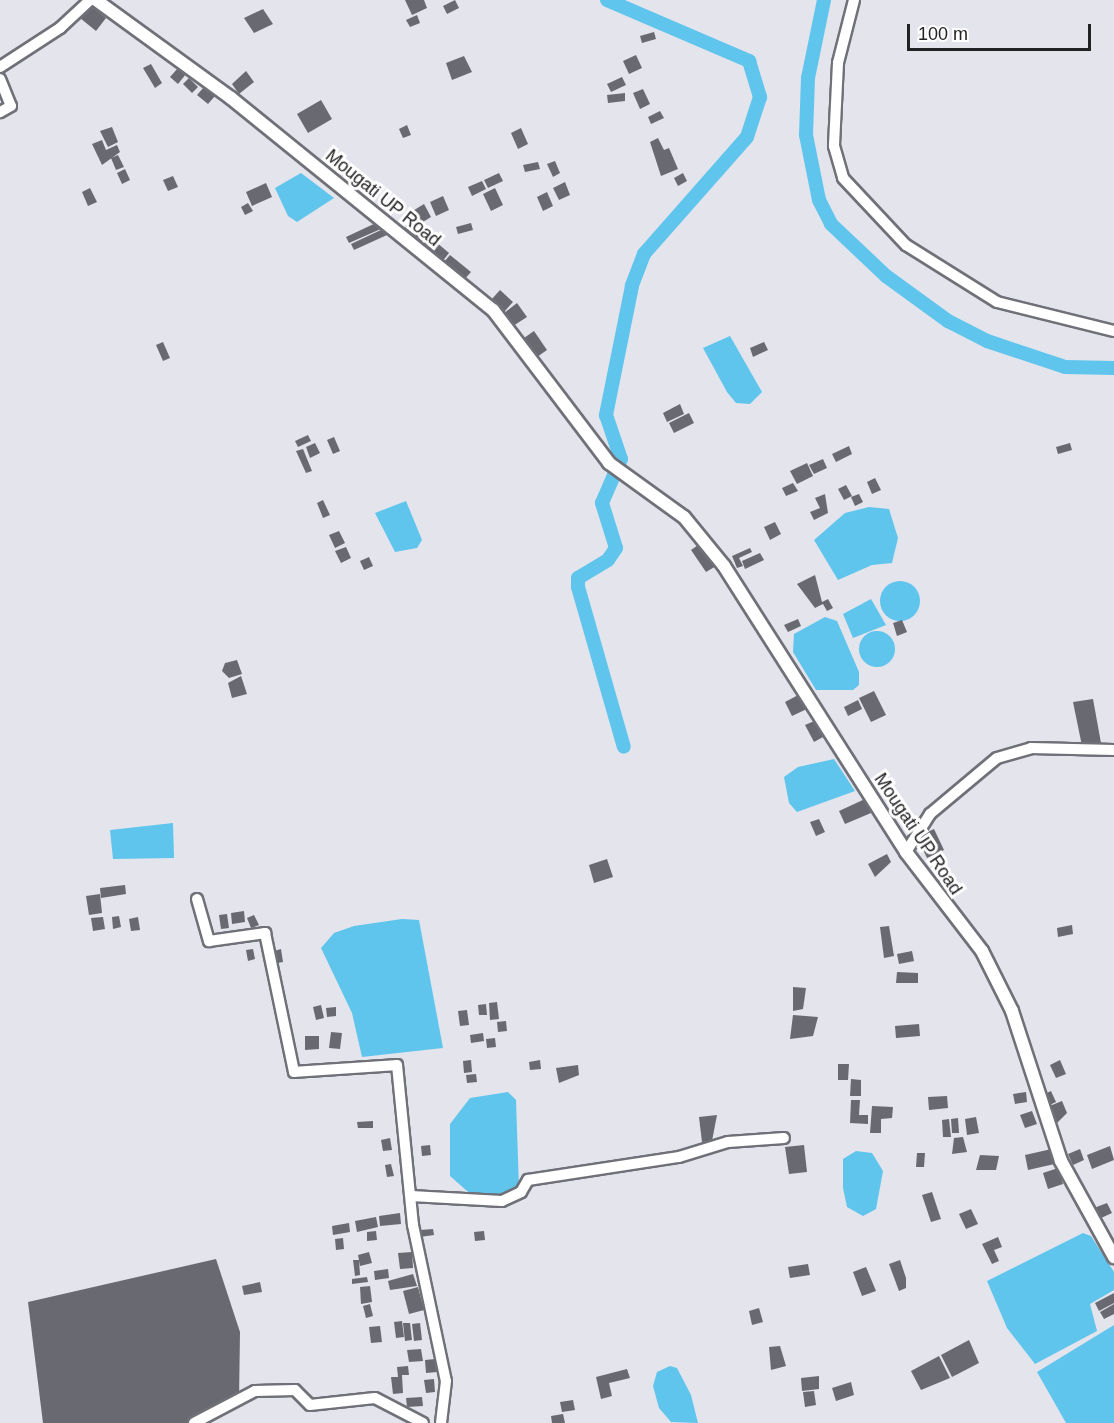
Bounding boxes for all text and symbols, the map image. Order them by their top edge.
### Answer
scale bar [910,12,1094,50]
text: 100 m [918,24,968,44]
street label: Mougati UP Road [321,145,445,251]
street label: Mougati UP Road [869,769,967,899]

